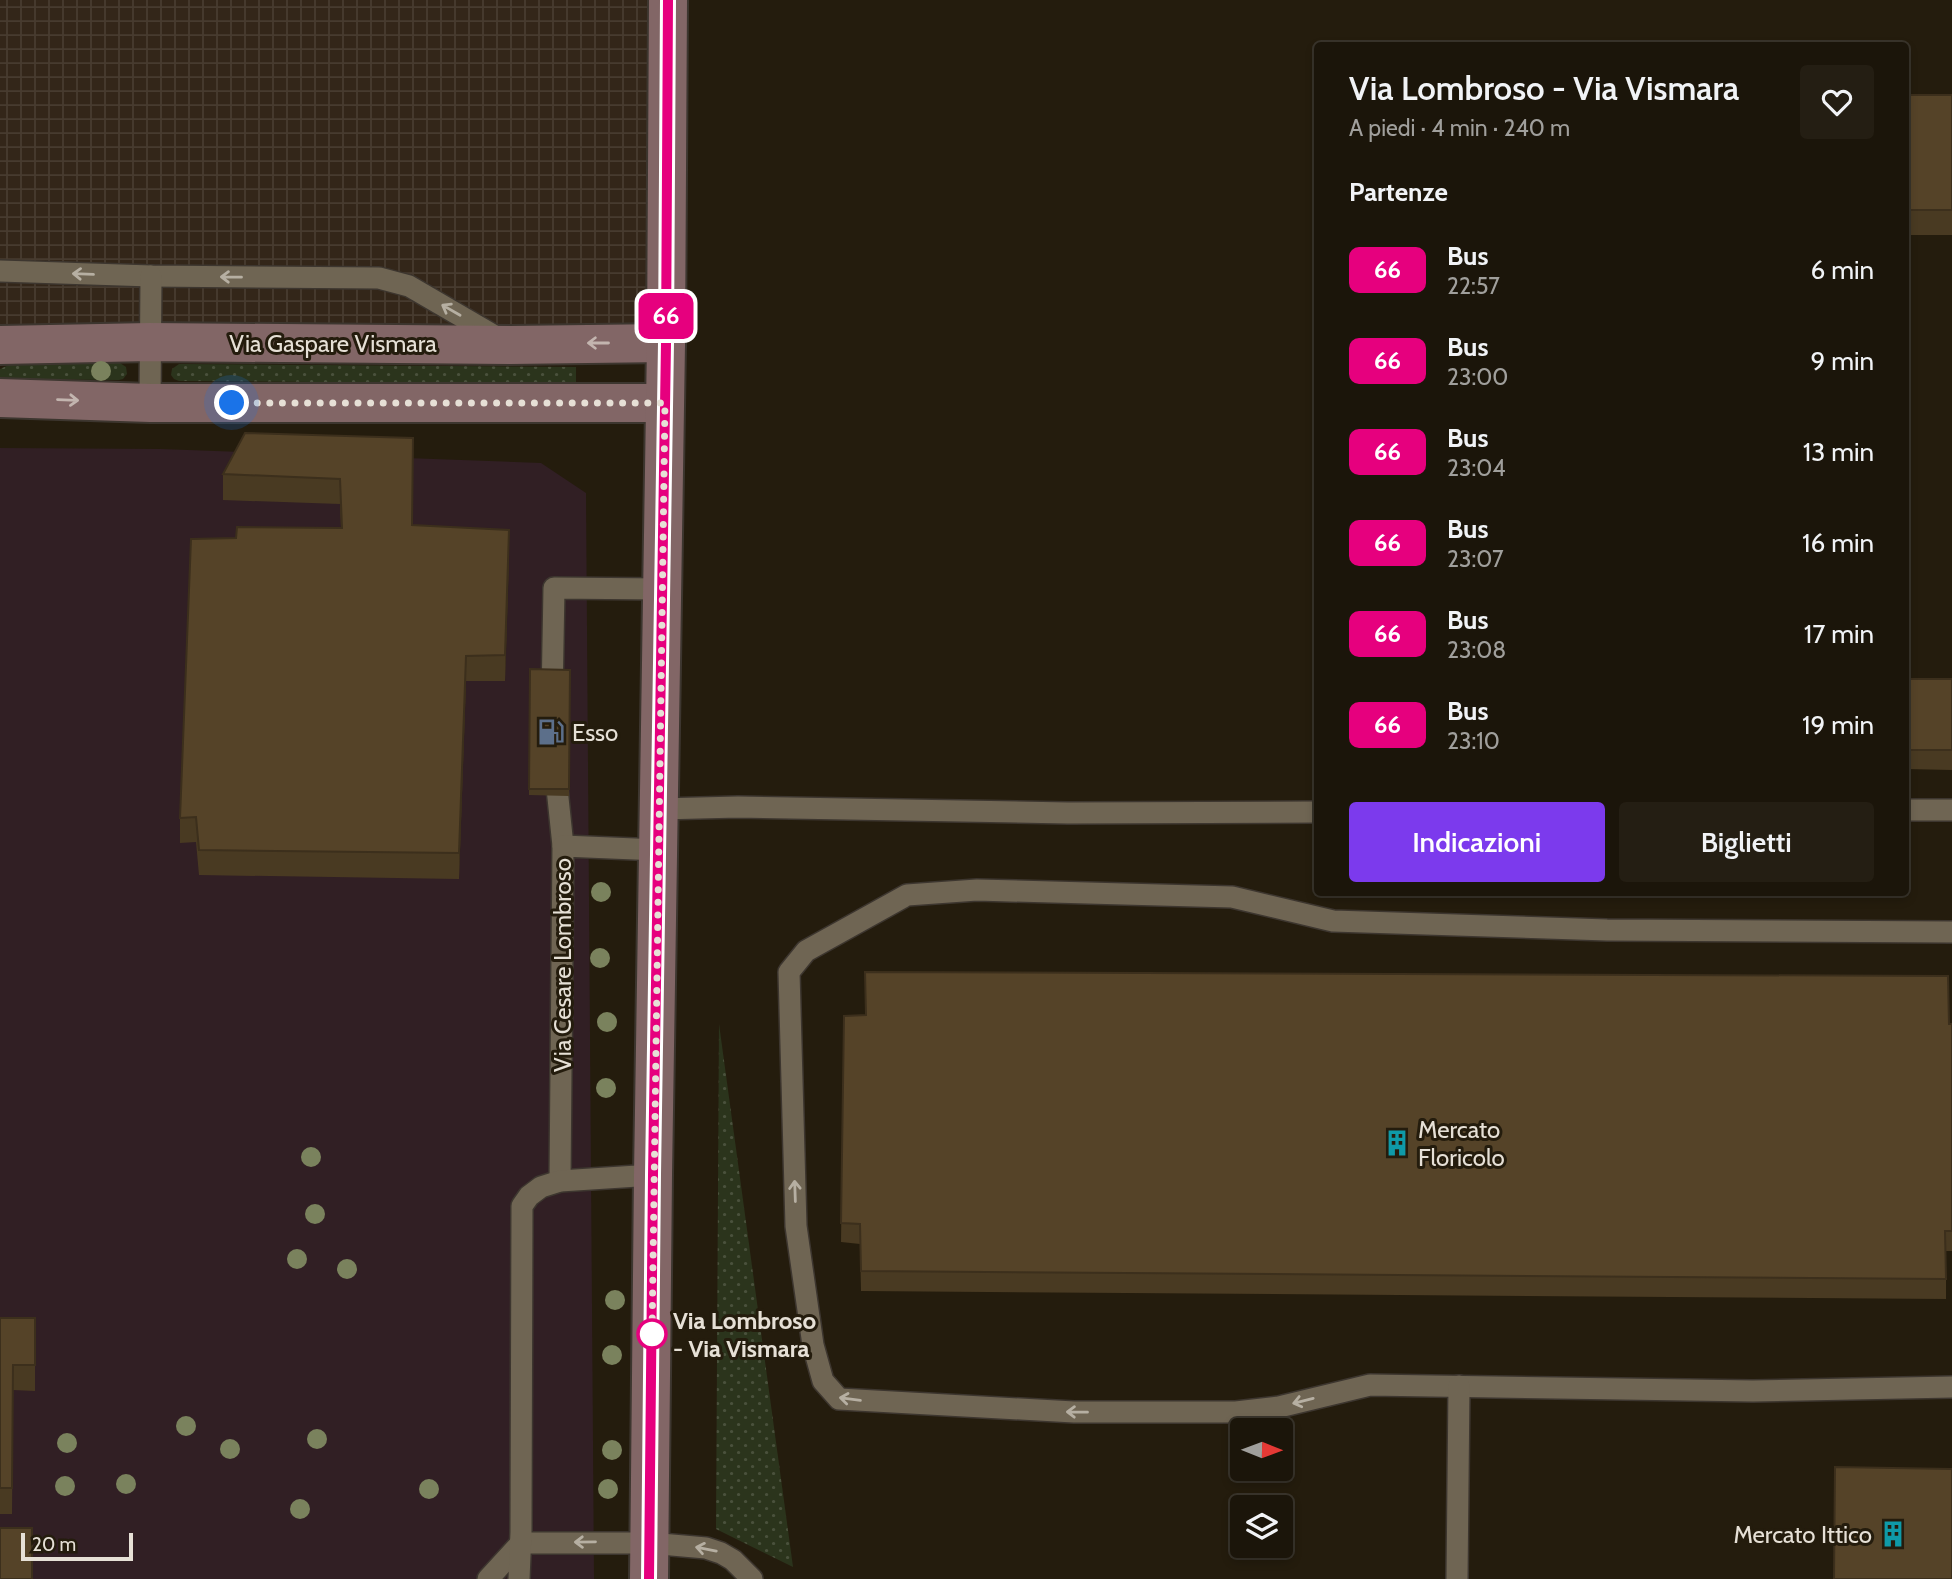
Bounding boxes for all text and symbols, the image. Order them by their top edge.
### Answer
button: heart [1800,65,1874,139]
text: Via Lombroso - Via Vismara [1349,68,1739,108]
text: A piedi · 4 min · 240 m [1349,114,1570,142]
text: Partenze [1349,176,1448,208]
text: Bus [1447,240,1488,272]
text: 6 min [1811,254,1874,286]
text: 66 [1374,255,1401,284]
one-way arrow [71,267,94,280]
one-way arrow [220,270,243,284]
text: 22:57 [1447,272,1500,300]
line badge: 66 [634,293,698,339]
text: 66 [653,301,679,330]
one-way arrow [442,303,462,317]
street label: Via Gaspare Vismara [229,329,437,358]
text: Bus [1447,331,1488,363]
one-way arrow [586,336,609,350]
text: 9 min [1811,345,1874,377]
text: 66 [1374,346,1401,375]
text: 23:00 [1447,363,1508,391]
your location [214,385,249,420]
one-way arrow [56,394,79,407]
text: Bus [1447,422,1488,454]
text: 13 min [1803,436,1874,468]
text: 66 [1374,437,1401,466]
text: 23:04 [1447,454,1506,482]
text: Bus [1447,513,1488,545]
text: 16 min [1802,527,1874,559]
text: 66 [1374,528,1401,557]
text: 23:07 [1447,545,1504,573]
text: Bus [1447,604,1488,636]
text: 17 min [1804,618,1874,650]
text: 66 [1374,619,1401,648]
text: 23:08 [1447,636,1506,664]
text: Bus [1447,695,1488,727]
text: 19 min [1802,709,1874,741]
text: 66 [1374,710,1401,739]
fuel station icon: Esso [536,717,566,747]
place label: Esso [572,718,618,747]
text: 23:10 [1447,727,1500,755]
button: Indicazioni [1349,802,1605,882]
button: Biglietti [1619,802,1874,882]
street label: Via Cesare Lombroso [548,858,577,1072]
place label: Mercato Floricolo [1418,1115,1505,1172]
building icon: Mercato Floricolo [1382,1128,1412,1158]
one-way arrow [788,1180,801,1203]
place label: Via Lombroso - Via Vismara [673,1306,816,1363]
marker: Via Lombroso - Via Vismara [637,1319,667,1349]
one-way arrow [839,1393,862,1406]
one-way arrow [1292,1395,1315,1408]
one-way arrow [1065,1405,1088,1419]
north arrow [1230,1418,1293,1480]
map controls [1230,1418,1293,1558]
button: layers [1230,1495,1293,1558]
building icon: Mercato Ittico [1878,1519,1908,1549]
place label: Mercato Ittico [1733,1520,1872,1549]
scale bar [21,1530,133,1562]
text: 20 m [32,1533,76,1556]
one-way arrow [574,1535,597,1549]
one-way arrow [695,1542,718,1556]

